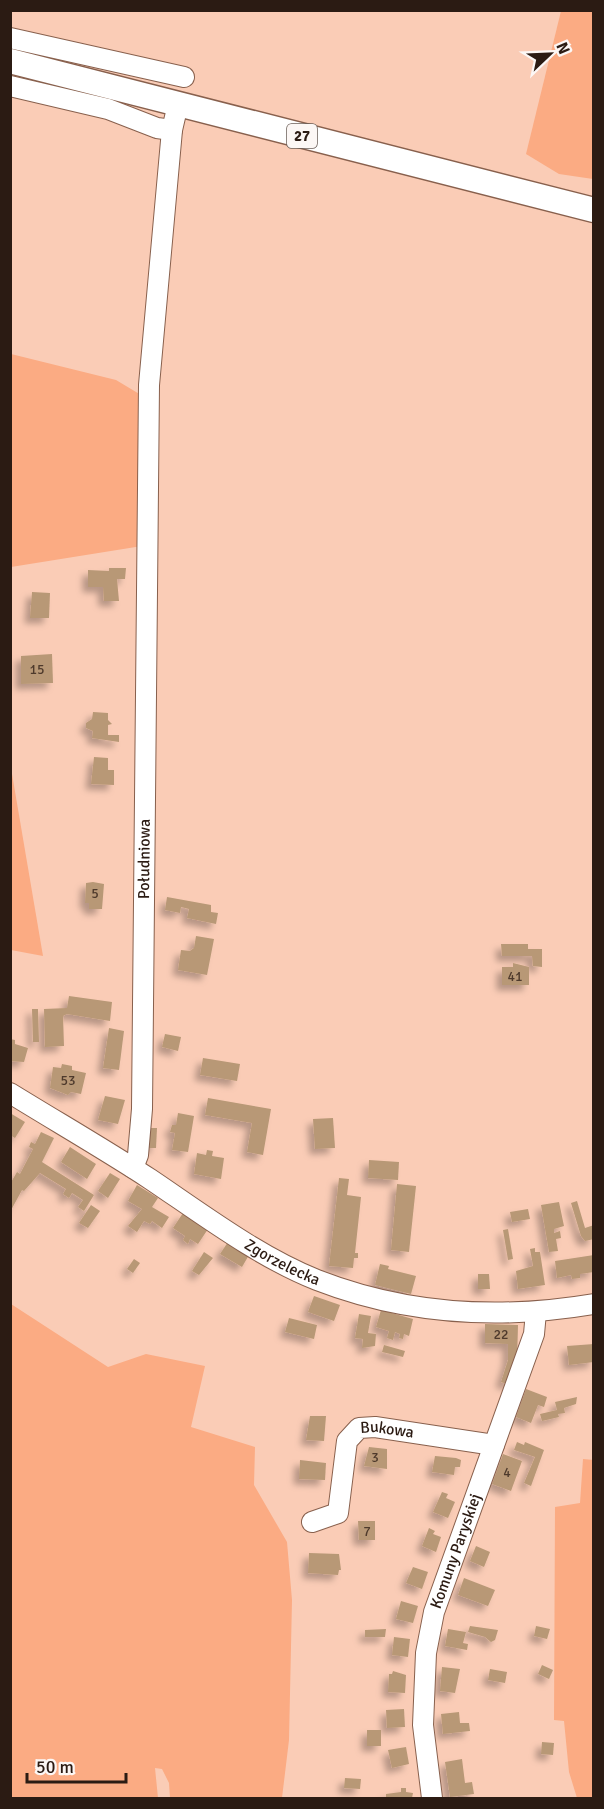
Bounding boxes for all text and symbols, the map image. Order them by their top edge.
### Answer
north arrow [520,24,580,84]
text: N [552,39,574,58]
road number: 27 [287,124,317,148]
house number: 15 [29,661,45,678]
street label: Południowa [134,819,155,899]
house number: 5 [91,885,99,902]
house number: 41 [507,968,523,985]
house number: 53 [60,1072,76,1089]
street label: Zgorzelecka [241,1235,323,1290]
house number: 22 [493,1326,509,1343]
street label: Bukowa [360,1417,415,1443]
house number: 3 [371,1449,379,1466]
house number: 4 [503,1464,511,1481]
street label: Komuny Paryskiej [426,1491,486,1612]
house number: 7 [363,1523,371,1540]
scale bar [27,1746,126,1784]
text: 50 m [36,1756,74,1778]

